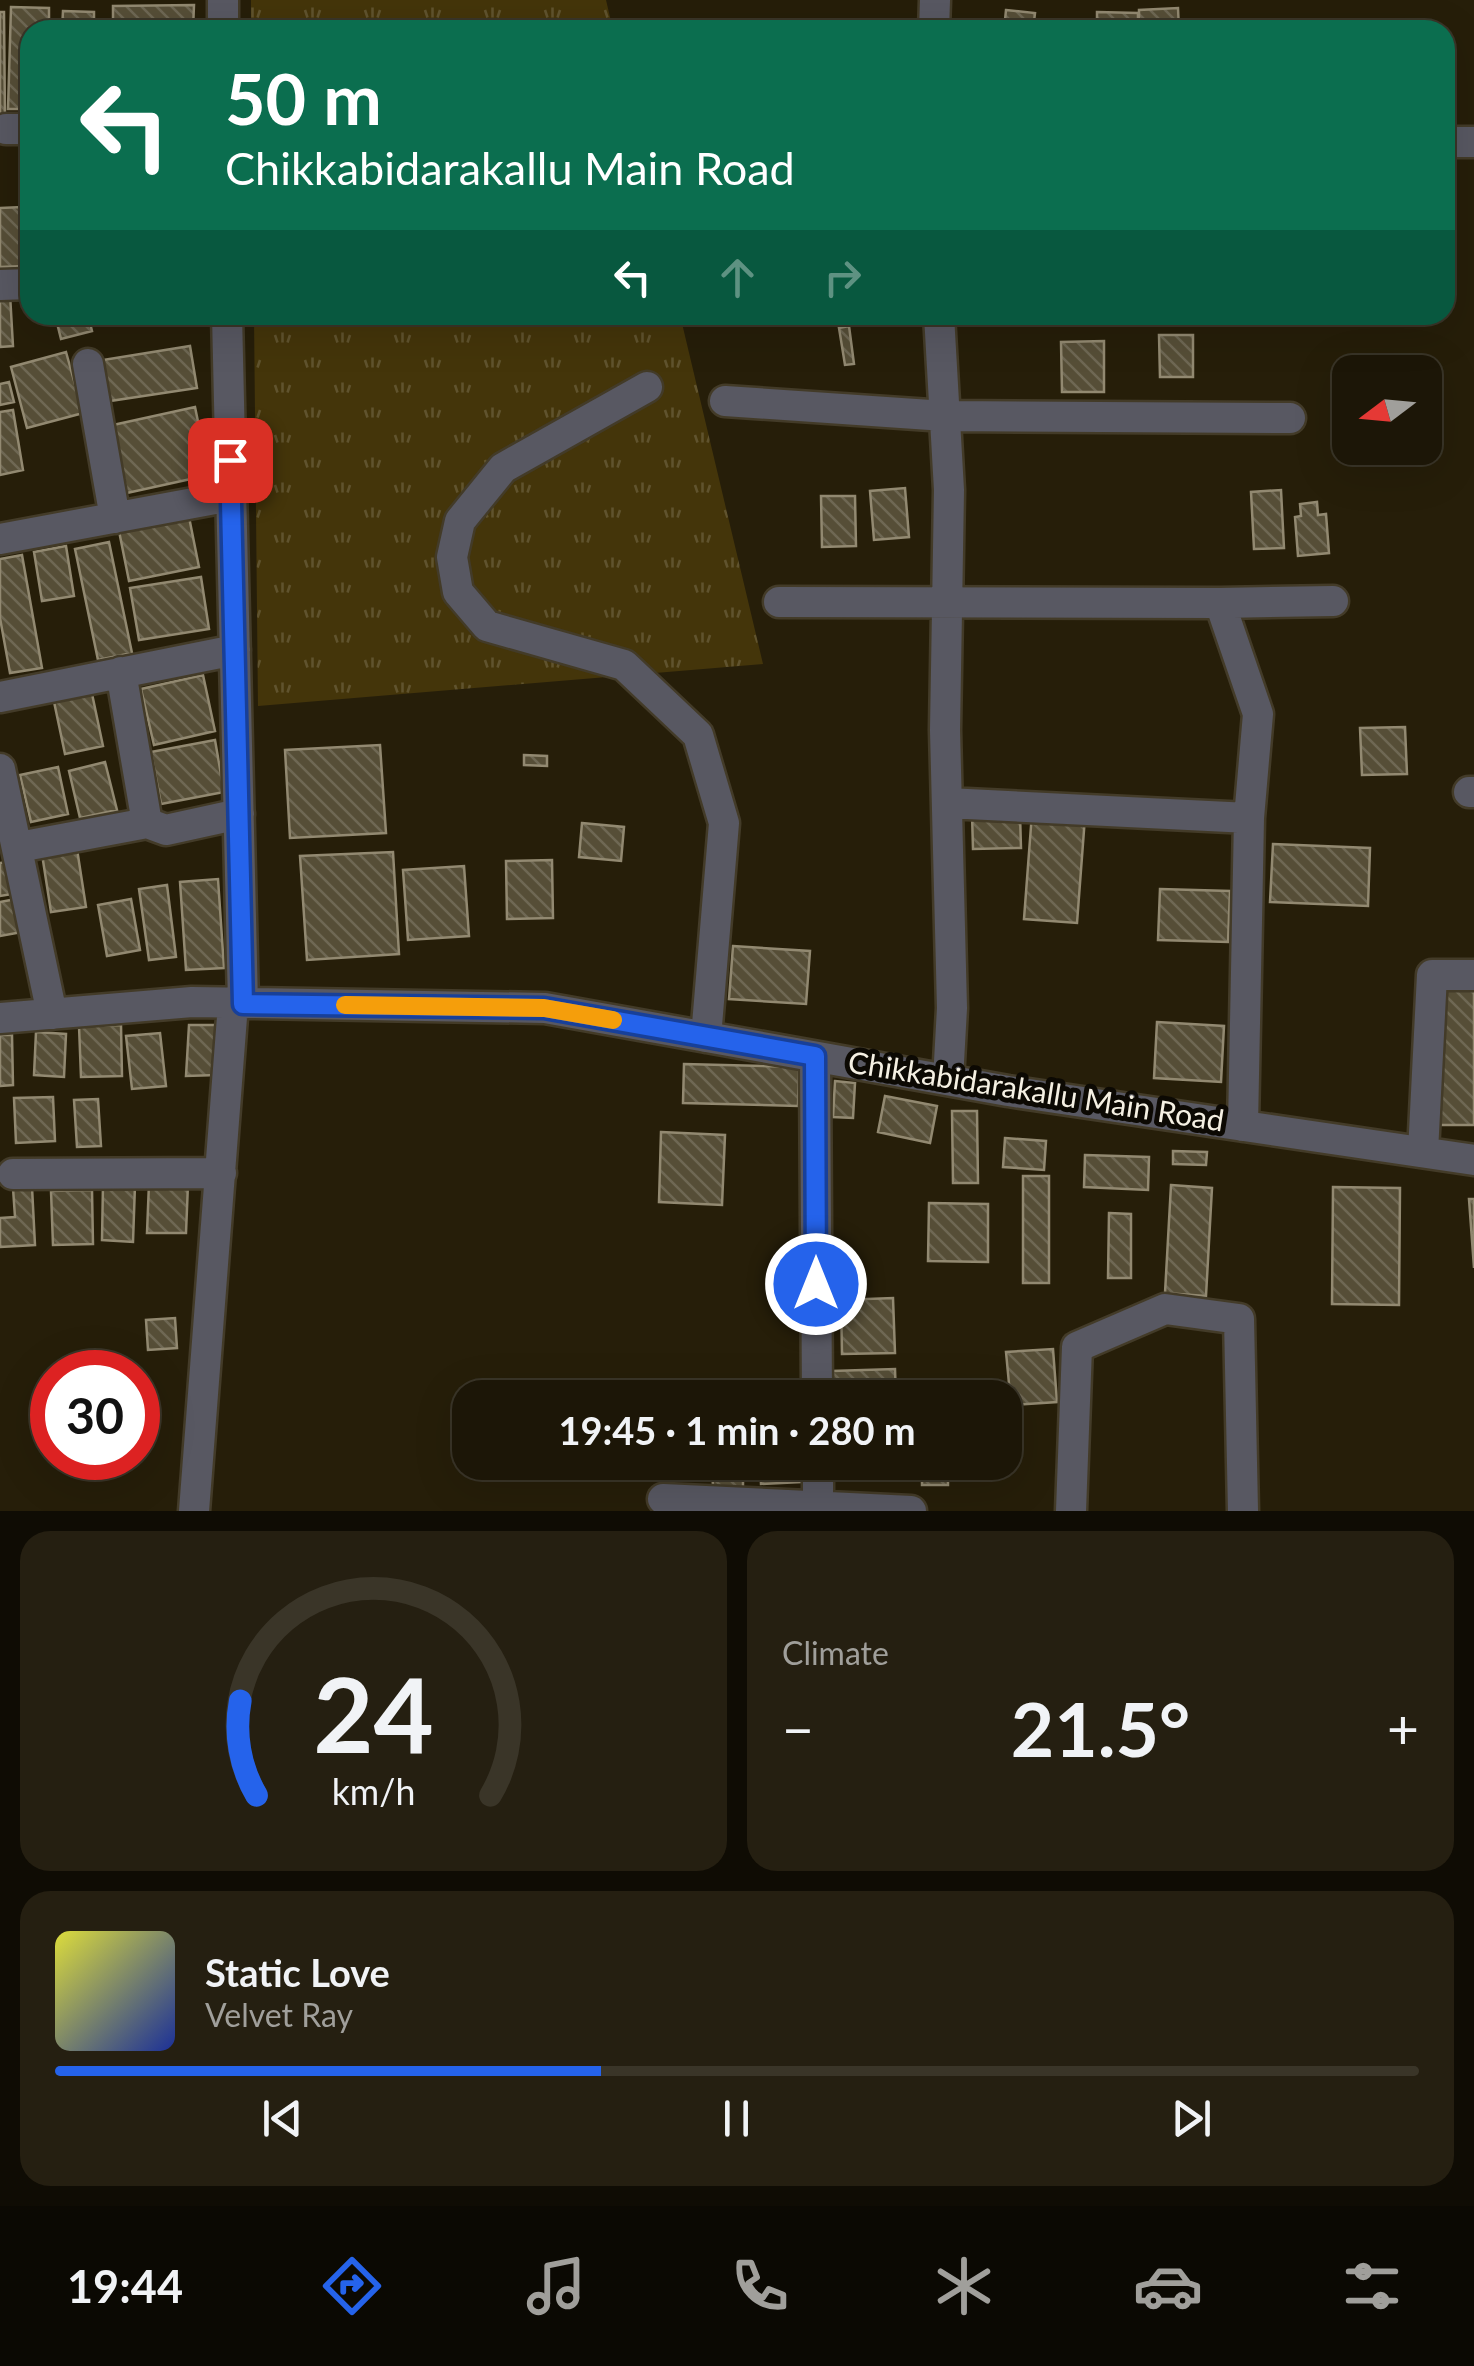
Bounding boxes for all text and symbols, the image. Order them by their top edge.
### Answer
text: 50 m [225,56,382,140]
icon: left [60,60,190,190]
text: Chikkabidarakallu Main Road [225,141,795,195]
icon: left [605,250,660,305]
icon: ahead [710,250,765,305]
icon: right [815,250,870,305]
north arrow [1332,355,1442,465]
map controls [1332,355,1442,465]
pin [188,418,273,503]
icon: arrive [203,433,258,488]
street label: Chikkabidarakallu Main Road [846,1043,1227,1138]
position arrow [764,1232,868,1336]
speed limit sign: 30 [30,1350,160,1480]
text: 19:45 · 1 min · 280 m [558,1407,916,1453]
text: Climate [782,1633,889,1672]
text: 24 [313,1650,434,1775]
text: 21.5° [1011,1683,1190,1773]
text: − [782,1695,814,1761]
text: + [1387,1695,1419,1761]
text: km/h [332,1770,415,1813]
text: Static Love [205,1949,390,1995]
text: Velvet Ray [205,1995,353,2034]
icon: previous [255,2091,310,2146]
icon: pause [709,2091,764,2146]
icon: next [1164,2091,1219,2146]
icon: directions [317,2251,387,2321]
icon: music [521,2251,591,2321]
icon: phone [725,2251,795,2321]
icon: climate [929,2251,999,2321]
icon: car [1133,2251,1203,2321]
icon: filters [1337,2251,1407,2321]
text: 19:44 [67,2259,183,2313]

